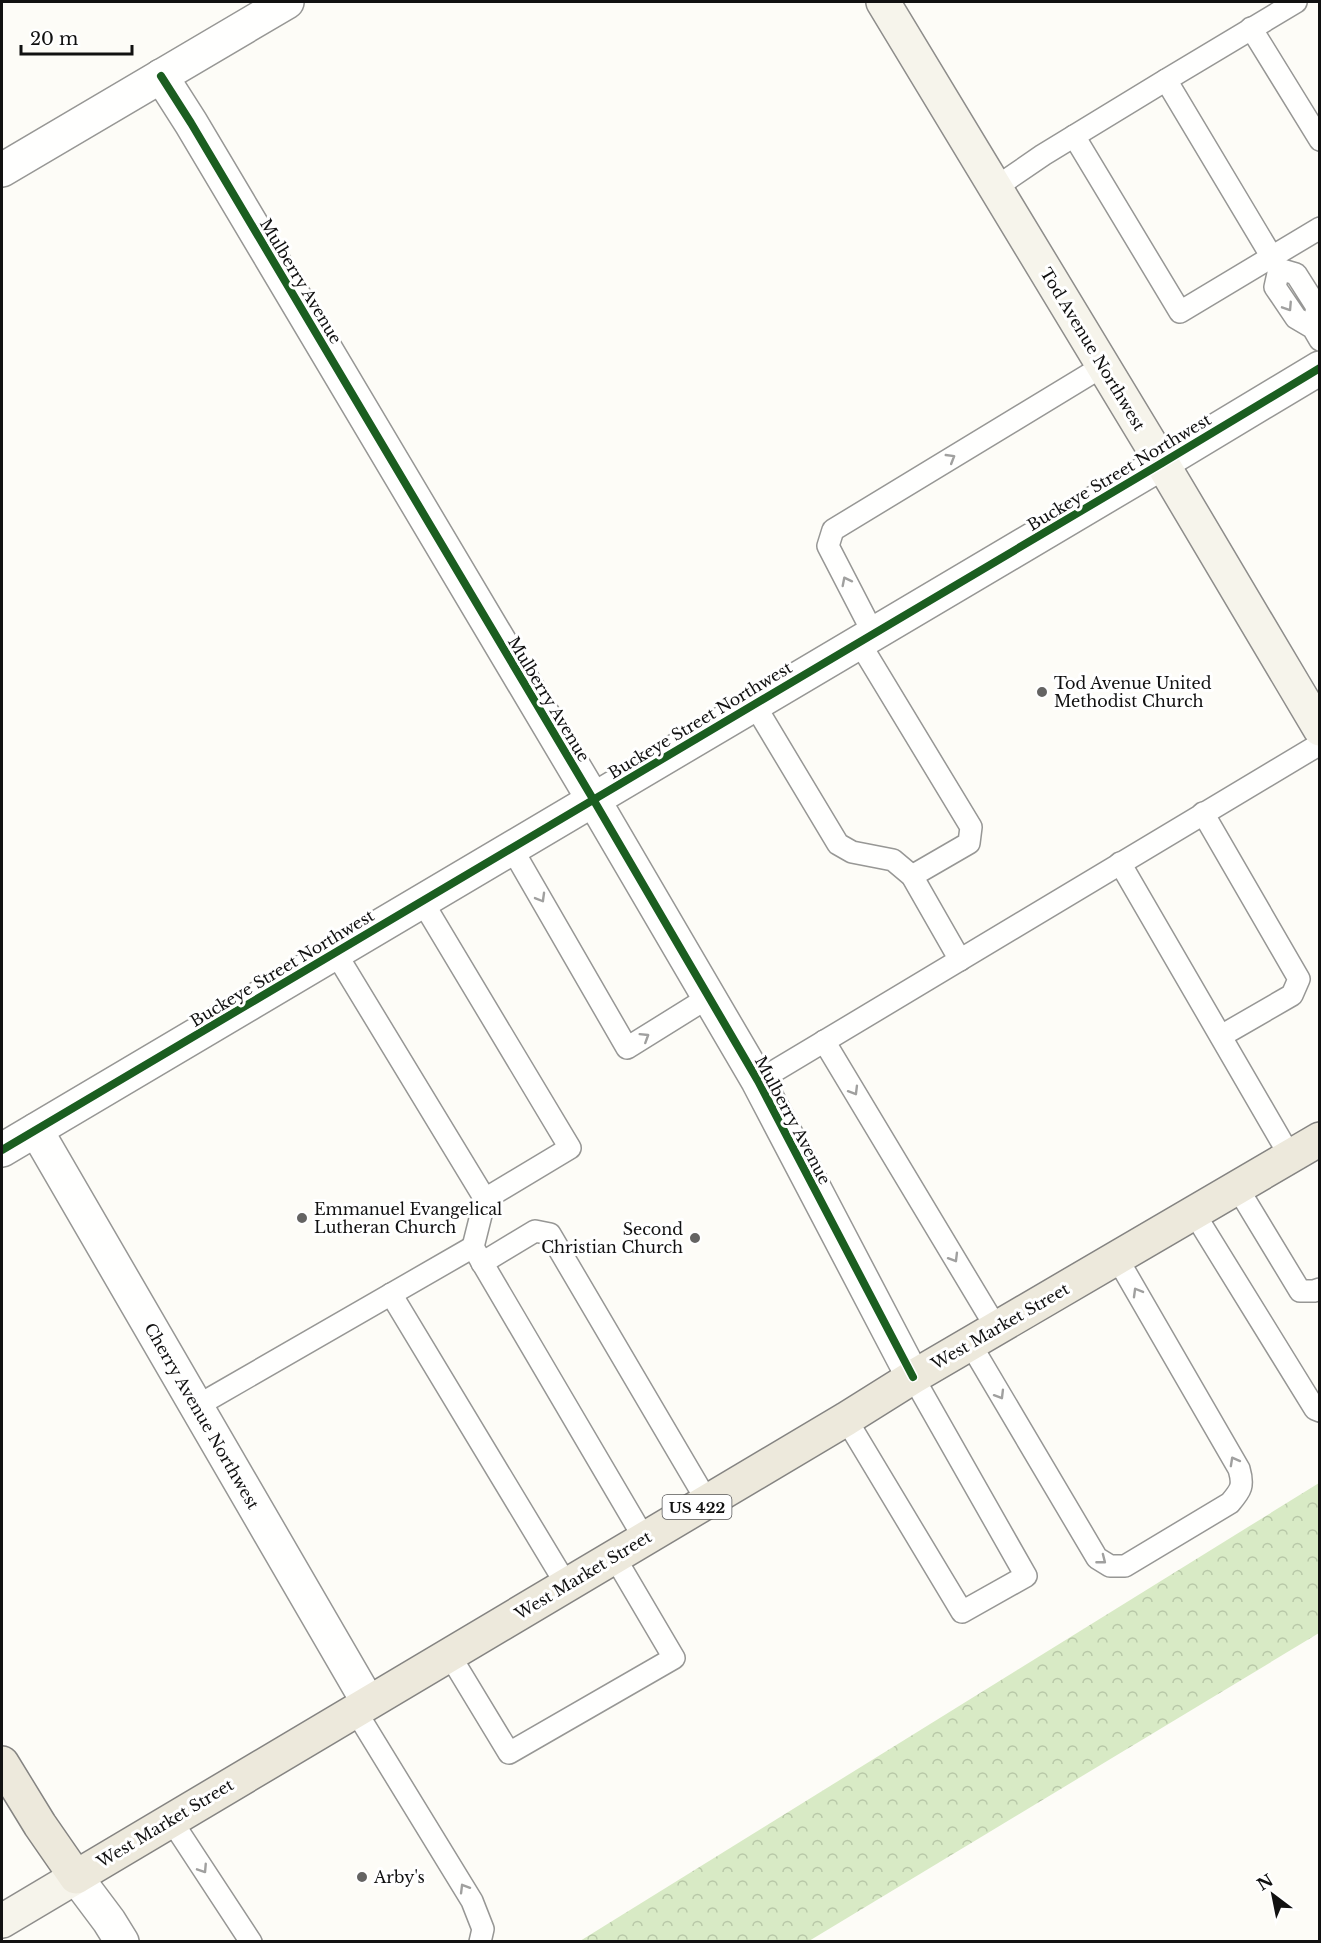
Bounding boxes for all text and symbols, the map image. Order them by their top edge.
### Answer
scale bar [21,18,132,56]
text: 20 m [30,28,78,50]
street label: Mulberry Avenue [256,215,346,347]
street label: Tod Avenue Northwest [1036,264,1150,434]
one-way arrow [1281,301,1292,312]
street label: Buckeye Street Northwest [1024,409,1214,535]
one-way arrow [945,454,955,465]
one-way arrow [842,577,853,588]
street label: Mulberry Avenue [504,633,594,765]
street label: Buckeye Street Northwest [605,657,795,783]
place label: Tod Avenue United Methodist Church [1054,673,1212,711]
marker: Tod Avenue United Methodist Church [1035,685,1049,699]
one-way arrow [533,892,545,902]
street label: Buckeye Street Northwest [187,905,377,1031]
one-way arrow [639,1032,649,1044]
street label: Mulberry Avenue [751,1052,835,1188]
one-way arrow [846,1085,858,1095]
place label: Emmanuel Evangelical Lutheran Church [314,1199,502,1237]
marker: Emmanuel Evangelical Lutheran Church [295,1211,309,1225]
place label: Second Christian Church [541,1219,683,1257]
marker: Second Christian Church [688,1231,702,1245]
one-way arrow [947,1252,959,1262]
street label: West Market Street [927,1278,1072,1374]
one-way arrow [1133,1288,1144,1298]
street label: Cherry Avenue Northwest [140,1319,264,1513]
one-way arrow [993,1389,1005,1399]
one-way arrow [1230,1457,1241,1467]
road number: US 422 [662,1495,732,1519]
street label: West Market Street [510,1526,655,1624]
one-way arrow [1096,1553,1107,1564]
street label: West Market Street [92,1774,237,1872]
one-way arrow [196,1862,207,1873]
north arrow [1243,1865,1303,1925]
place label: Arby's [373,1867,425,1887]
marker: Arby's [355,1870,369,1884]
text: N [1253,1870,1277,1895]
one-way arrow [460,1883,471,1894]

